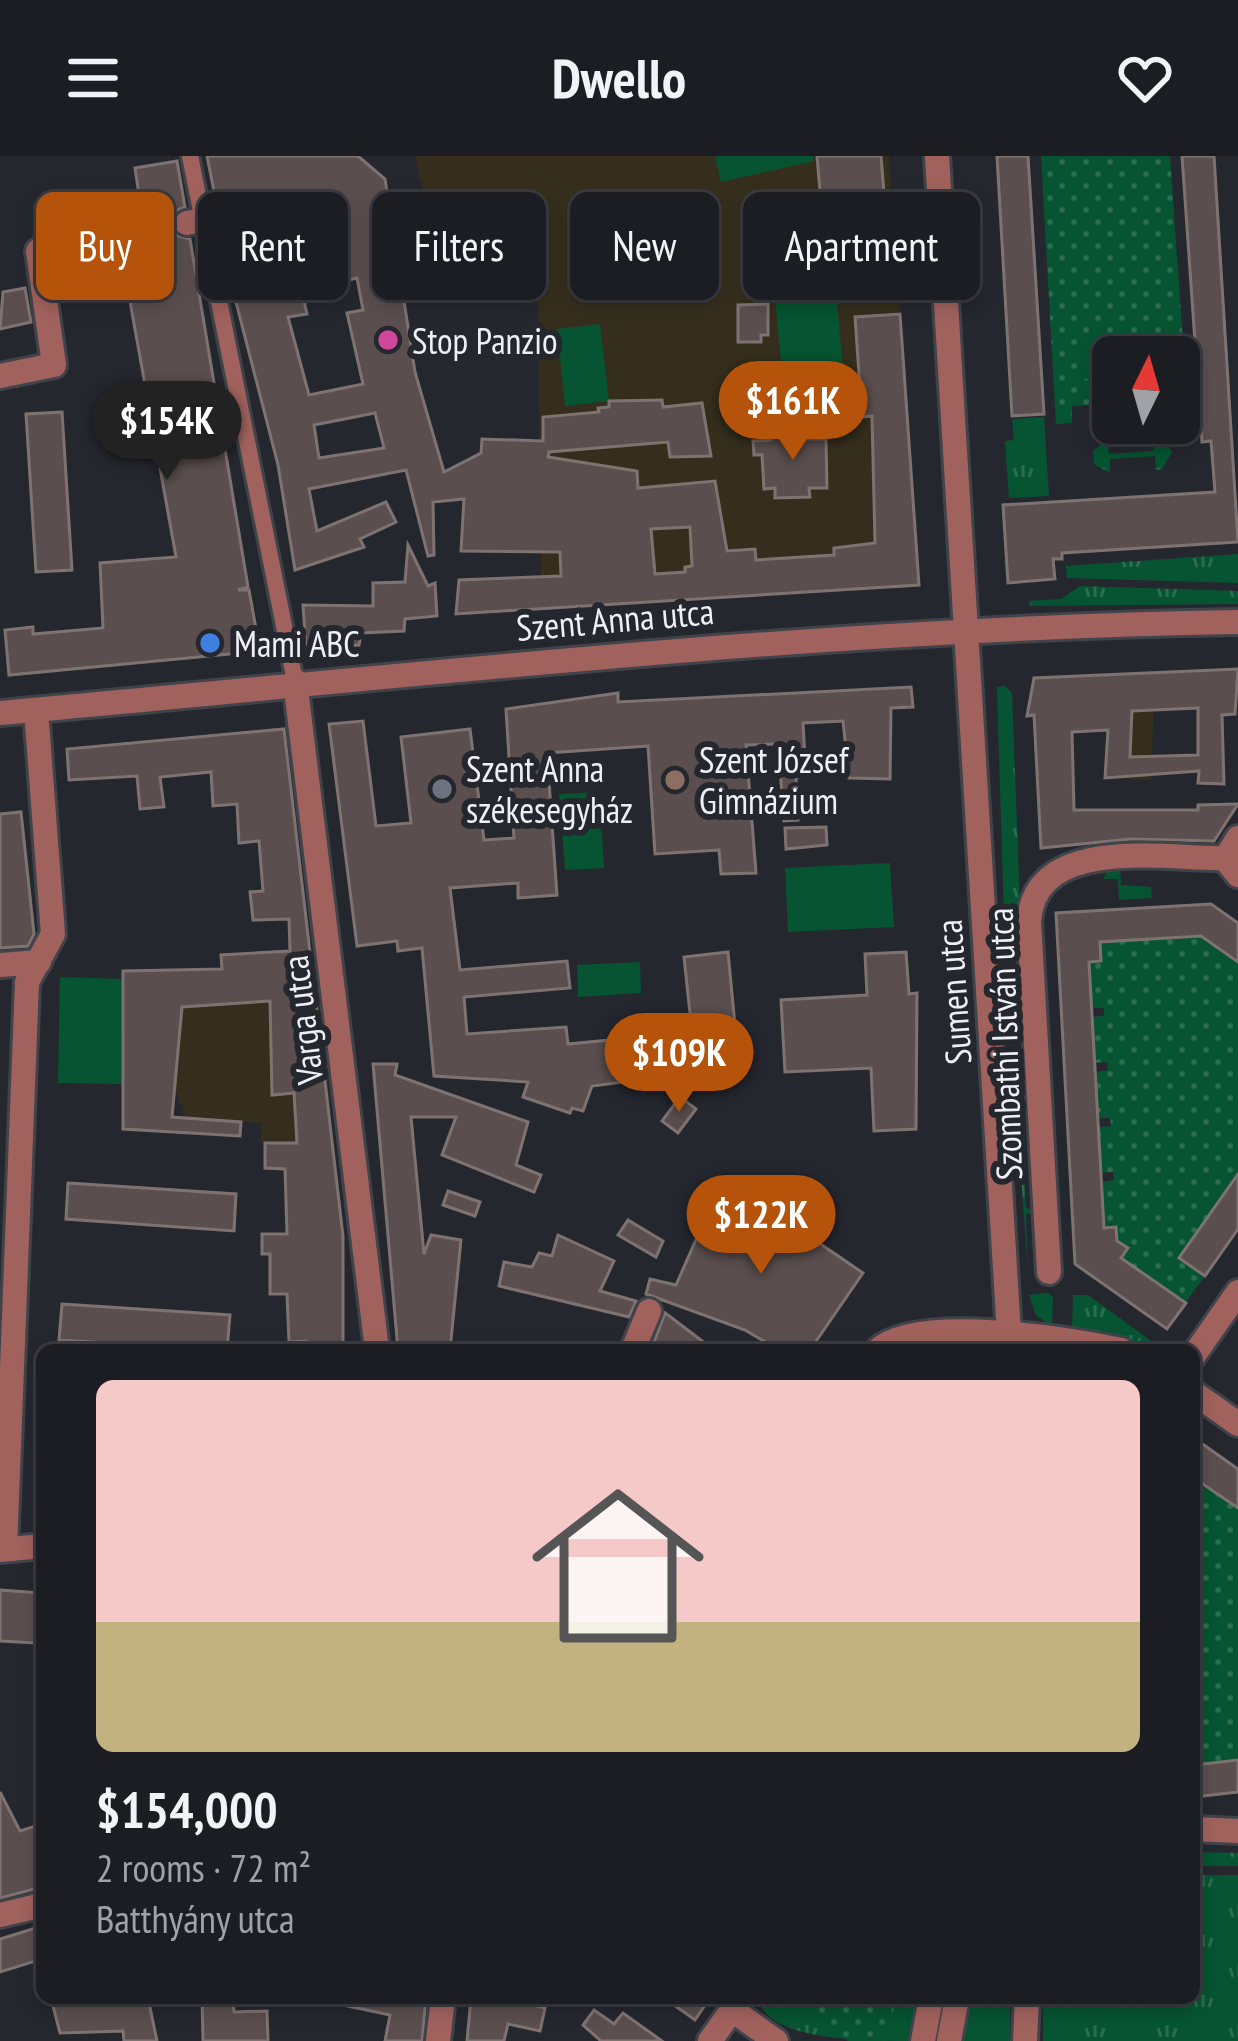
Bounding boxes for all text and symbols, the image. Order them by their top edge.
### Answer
text: Dwello [552,43,686,113]
icon: menu [60,45,126,111]
icon: heart [1112,45,1178,111]
chip: Buy [36,192,174,300]
chip: Rent [198,192,348,300]
chip: Filters [372,192,546,300]
chip: New [570,192,719,300]
chip: Apartment [743,192,980,300]
place label: Stop Panzio [412,317,558,364]
marker: Stop Panzio [375,327,401,353]
north arrow [1092,336,1200,444]
map controls [1092,336,1200,444]
pin: $161K [709,361,877,463]
text: $161K [746,374,840,425]
pin: $154K [83,381,251,483]
text: $154K [120,394,214,445]
street label: Szent Anna utca [514,587,716,651]
place label: Mami ABC [234,620,360,667]
marker: Mami ABC [197,630,223,656]
place label: Szent József Gimnázium [699,736,850,824]
place label: Szent Anna székesegyház [466,745,633,833]
marker: Szent József Gimnázium [662,767,688,793]
marker: Szent Anna székesegyház [429,776,455,802]
street label: Szombathi István utca [976,907,1032,1181]
street label: Sumen utca [924,918,982,1066]
street label: Varga utca [271,953,333,1088]
pin: $109K [595,1013,763,1115]
text: $109K [632,1026,726,1077]
pin: $122K [677,1175,845,1277]
text: $122K [714,1188,808,1239]
icon: home [510,1458,726,1674]
text: $154,000 [96,1776,278,1842]
text: 2 rooms · 72 m² [96,1842,311,1893]
text: Batthyány utca [96,1893,295,1944]

